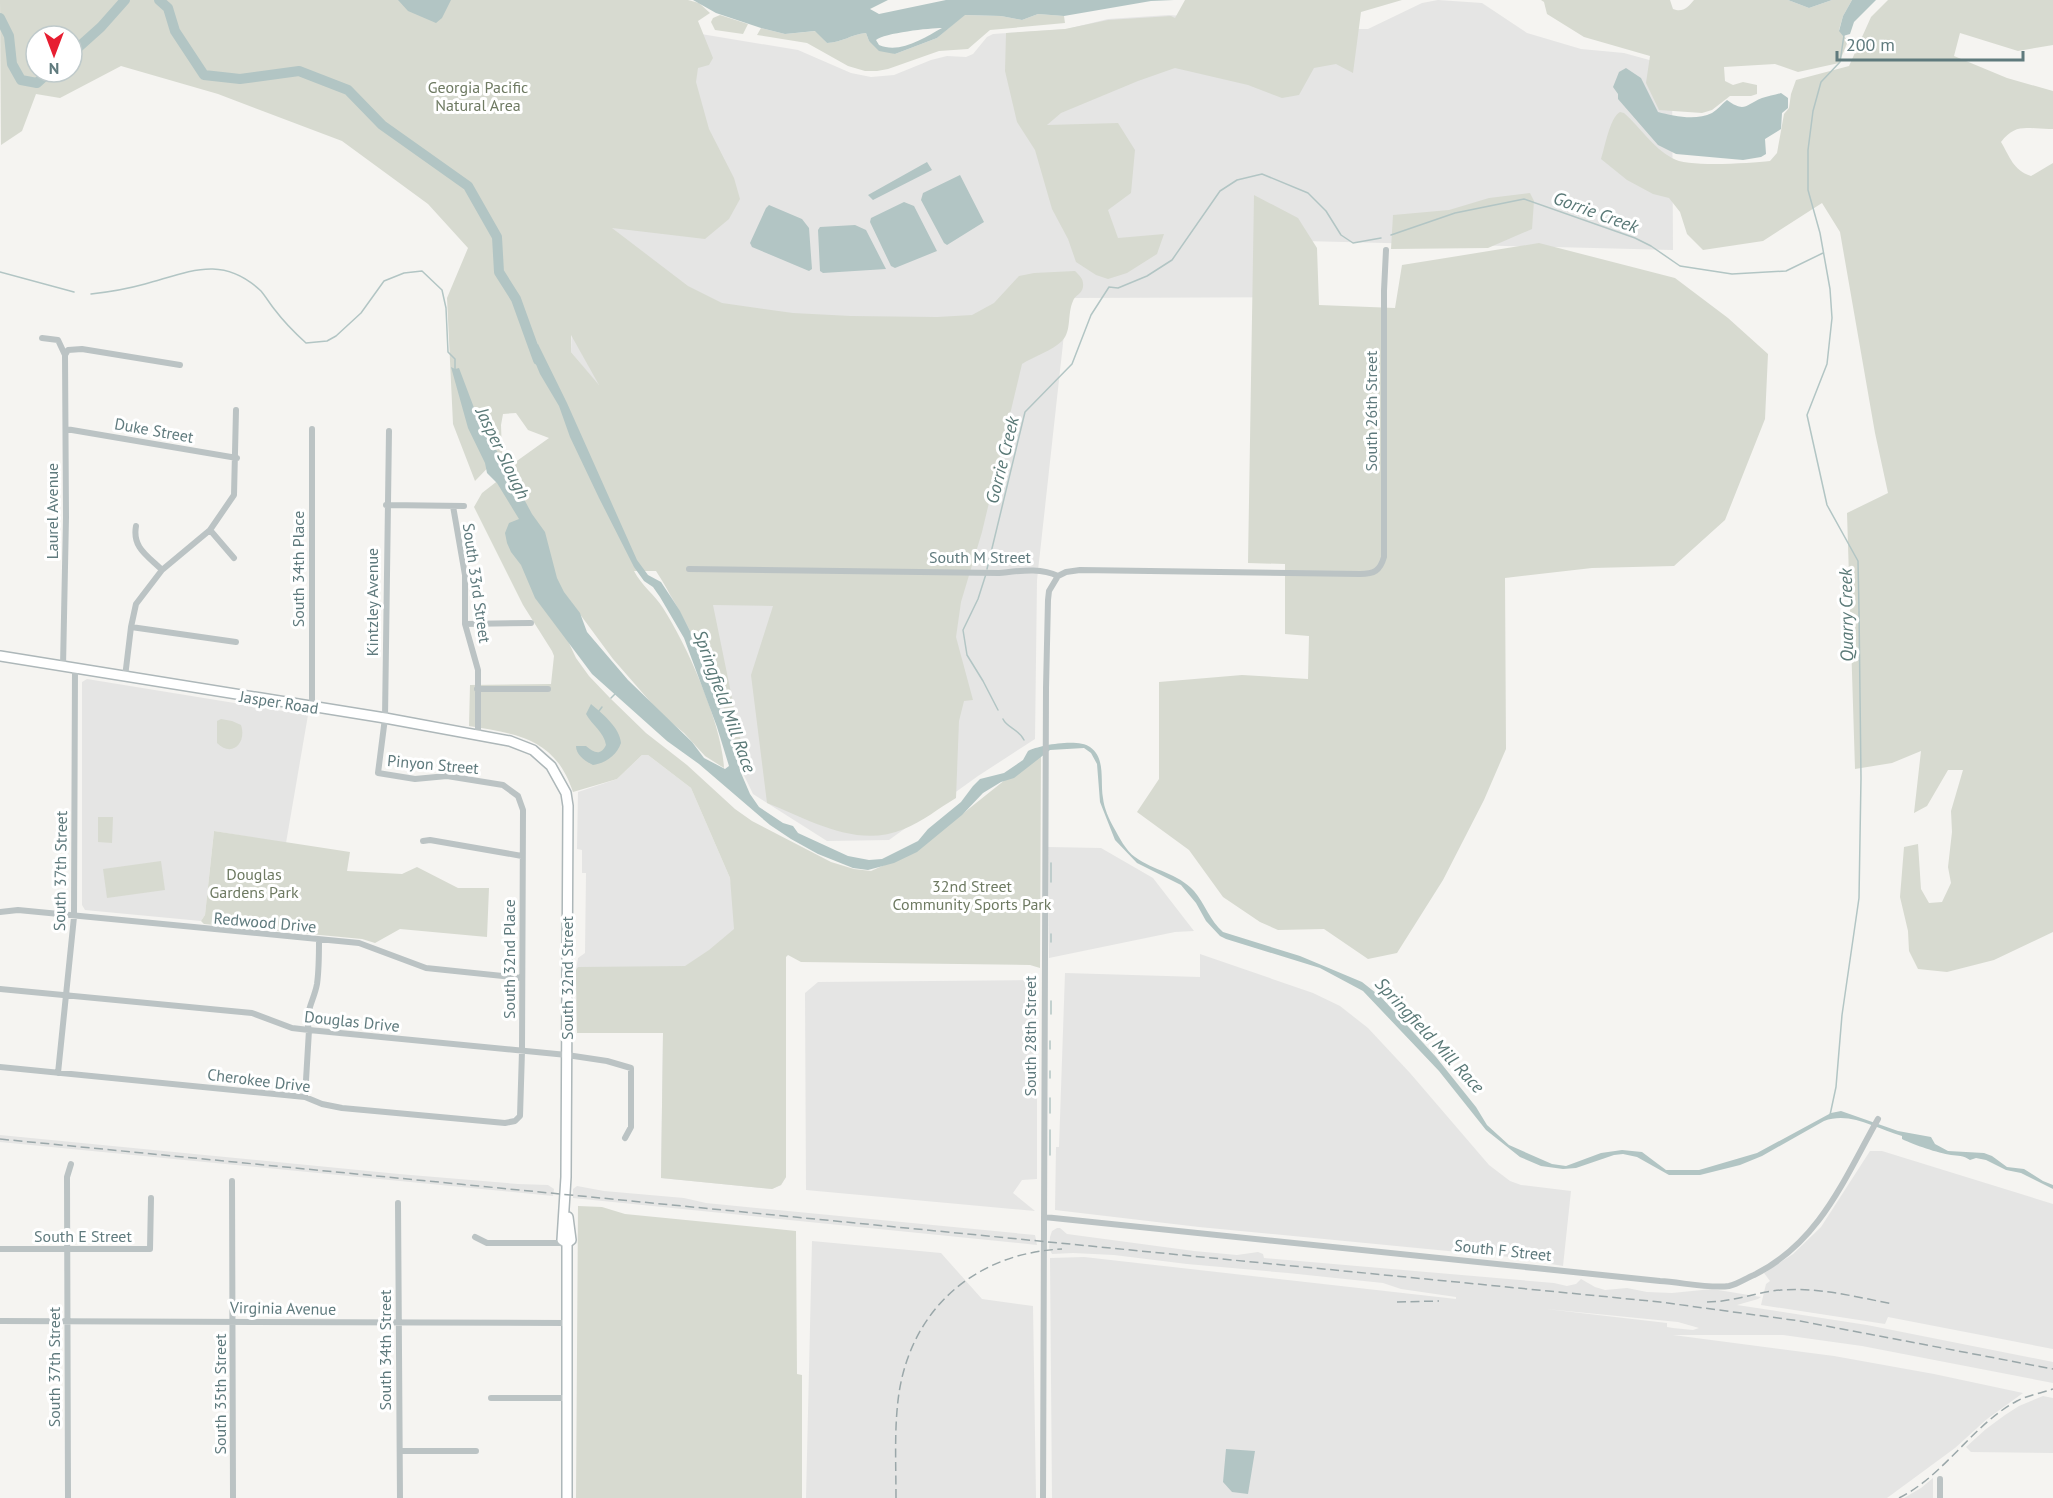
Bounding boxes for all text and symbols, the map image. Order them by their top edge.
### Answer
north arrow [24,24,84,84]
scale bar [1837,24,2023,62]
text: 200 m [1846,33,1895,56]
text: N [49,59,59,79]
park label: Georgia Pacific Natural Area [428,77,528,115]
water label: Gorrie Creek [1550,186,1643,238]
street label: South 26th Street [1361,350,1381,471]
water label: Jasper Slough [470,401,535,503]
street label: Duke Street [113,413,196,447]
water label: Gorrie Creek [980,413,1024,506]
street label: Laurel Avenue [42,463,62,559]
street label: South 34th Place [288,511,308,627]
street label: South 33rd Street [459,522,495,645]
street label: South M Street [929,547,1032,567]
street label: Kintzley Avenue [362,548,382,656]
water label: Quarry Creek [1834,567,1858,662]
water label: Springfield Mill Race [689,627,762,776]
street label: Jasper Road [237,686,320,718]
street label: Pinyon Street [386,750,480,778]
street label: South 37th Street [49,810,71,931]
park label: Douglas Gardens Park [209,864,299,902]
park label: 32nd Street Community Sports Park [893,876,1052,914]
street label: South 32nd Place [499,899,519,1019]
street label: Redwood Drive [213,908,317,936]
street label: South 32nd Street [557,915,577,1040]
water label: Springfield Mill Race [1370,972,1490,1098]
street label: South 28th Street [1020,975,1040,1096]
street label: Douglas Drive [303,1006,401,1036]
street label: Cherokee Drive [206,1064,312,1096]
street label: South E Street [34,1226,133,1246]
street label: South F Street [1453,1235,1553,1265]
street label: South 34th Street [375,1289,395,1410]
street label: Virginia Avenue [229,1297,336,1319]
street label: South 37th Street [44,1306,64,1427]
street label: South 35th Street [210,1333,230,1454]

